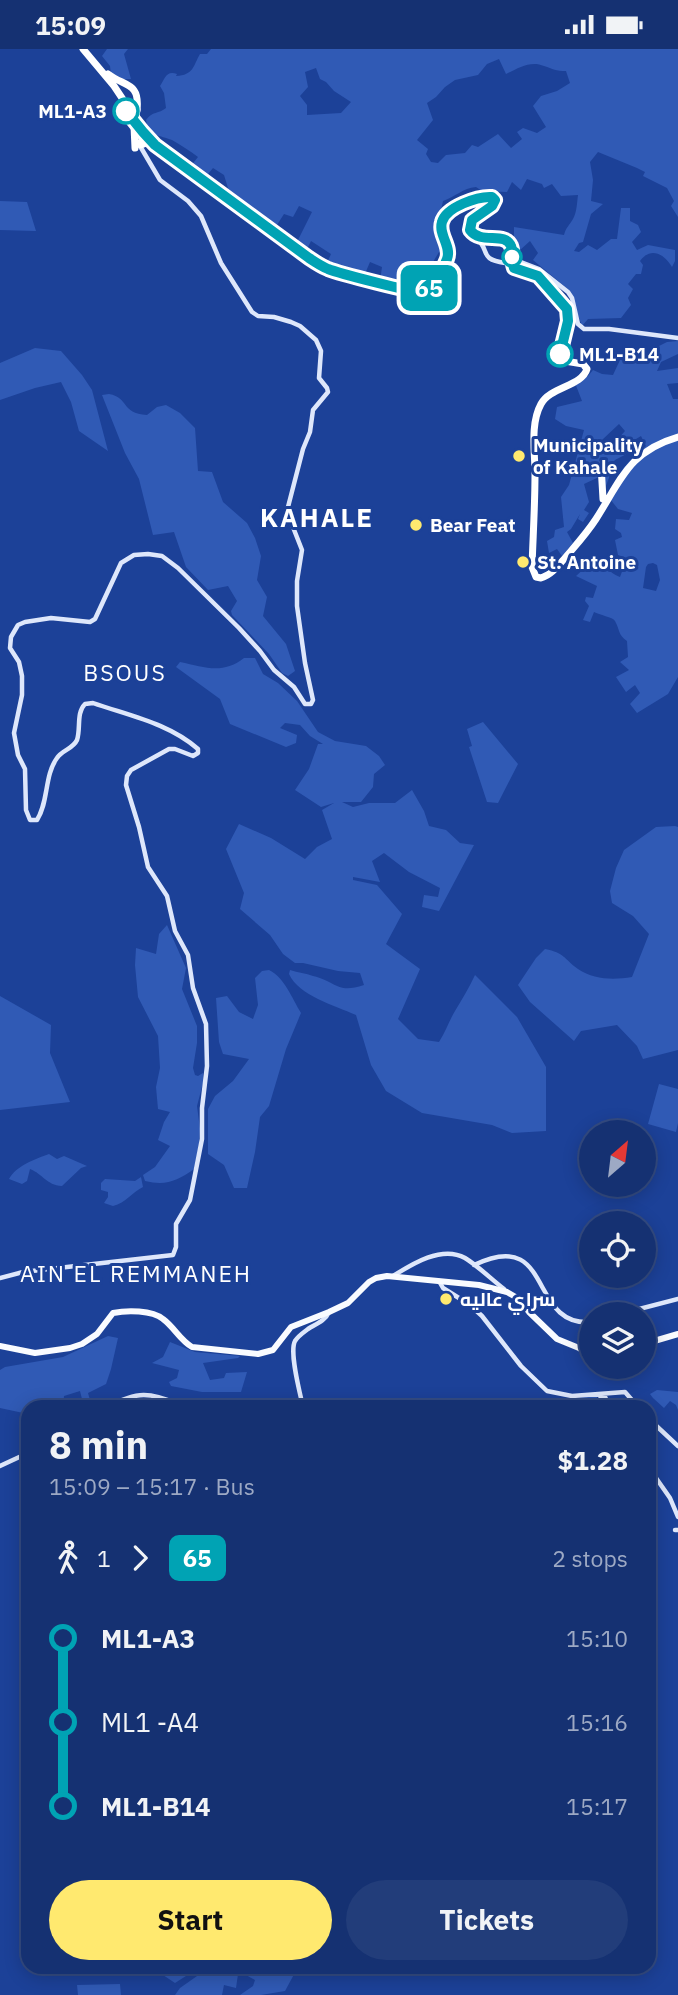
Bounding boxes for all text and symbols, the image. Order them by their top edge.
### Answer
text: 15:09 [35,8,106,42]
marker: ML1-A3 [113,98,139,124]
place label: ML1-A3 [38,99,107,123]
unlabelled marker [502,247,522,267]
line badge: 65 [398,265,460,311]
text: 65 [415,272,443,304]
marker: ML1-B14 [547,341,573,367]
place label: ML1-B14 [579,342,659,366]
place label: Municipality of Kahale [533,433,644,479]
marker: Municipality of Kahale [511,448,527,464]
district label: KAHALE [260,500,374,534]
place label: Bear Feat [430,513,515,537]
marker: Bear Feat [408,517,424,533]
place label: St. Antoine [537,550,636,574]
marker: St. Antoine [515,554,531,570]
district label: BSOUS [83,657,167,687]
north arrow [579,1120,656,1197]
map controls [579,1120,656,1379]
button: locate [579,1211,656,1288]
district label: AIN EL REMMANEH [20,1258,252,1288]
place label: سراي عاليه [460,1287,556,1315]
marker: سراي عاليه [438,1291,454,1307]
button: layers [579,1302,656,1379]
text: 8 min [49,1420,148,1469]
text: $1.28 [558,1443,628,1477]
text: 15:09 – 15:17 · Bus [49,1471,255,1501]
icon: walk [49,1539,87,1577]
icon: forward [121,1539,159,1577]
text: 65 [183,1542,212,1574]
text: 1 [97,1543,111,1573]
text: 2 stops [552,1543,628,1573]
text: ML1-A3 [101,1621,195,1655]
text: 15:10 [566,1623,628,1653]
text: ML1 -A4 [101,1705,199,1739]
text: 15:16 [566,1707,628,1737]
text: ML1-B14 [101,1789,211,1823]
text: 15:17 [566,1791,628,1821]
button: Start [49,1880,332,1960]
button: Tickets [346,1880,628,1960]

